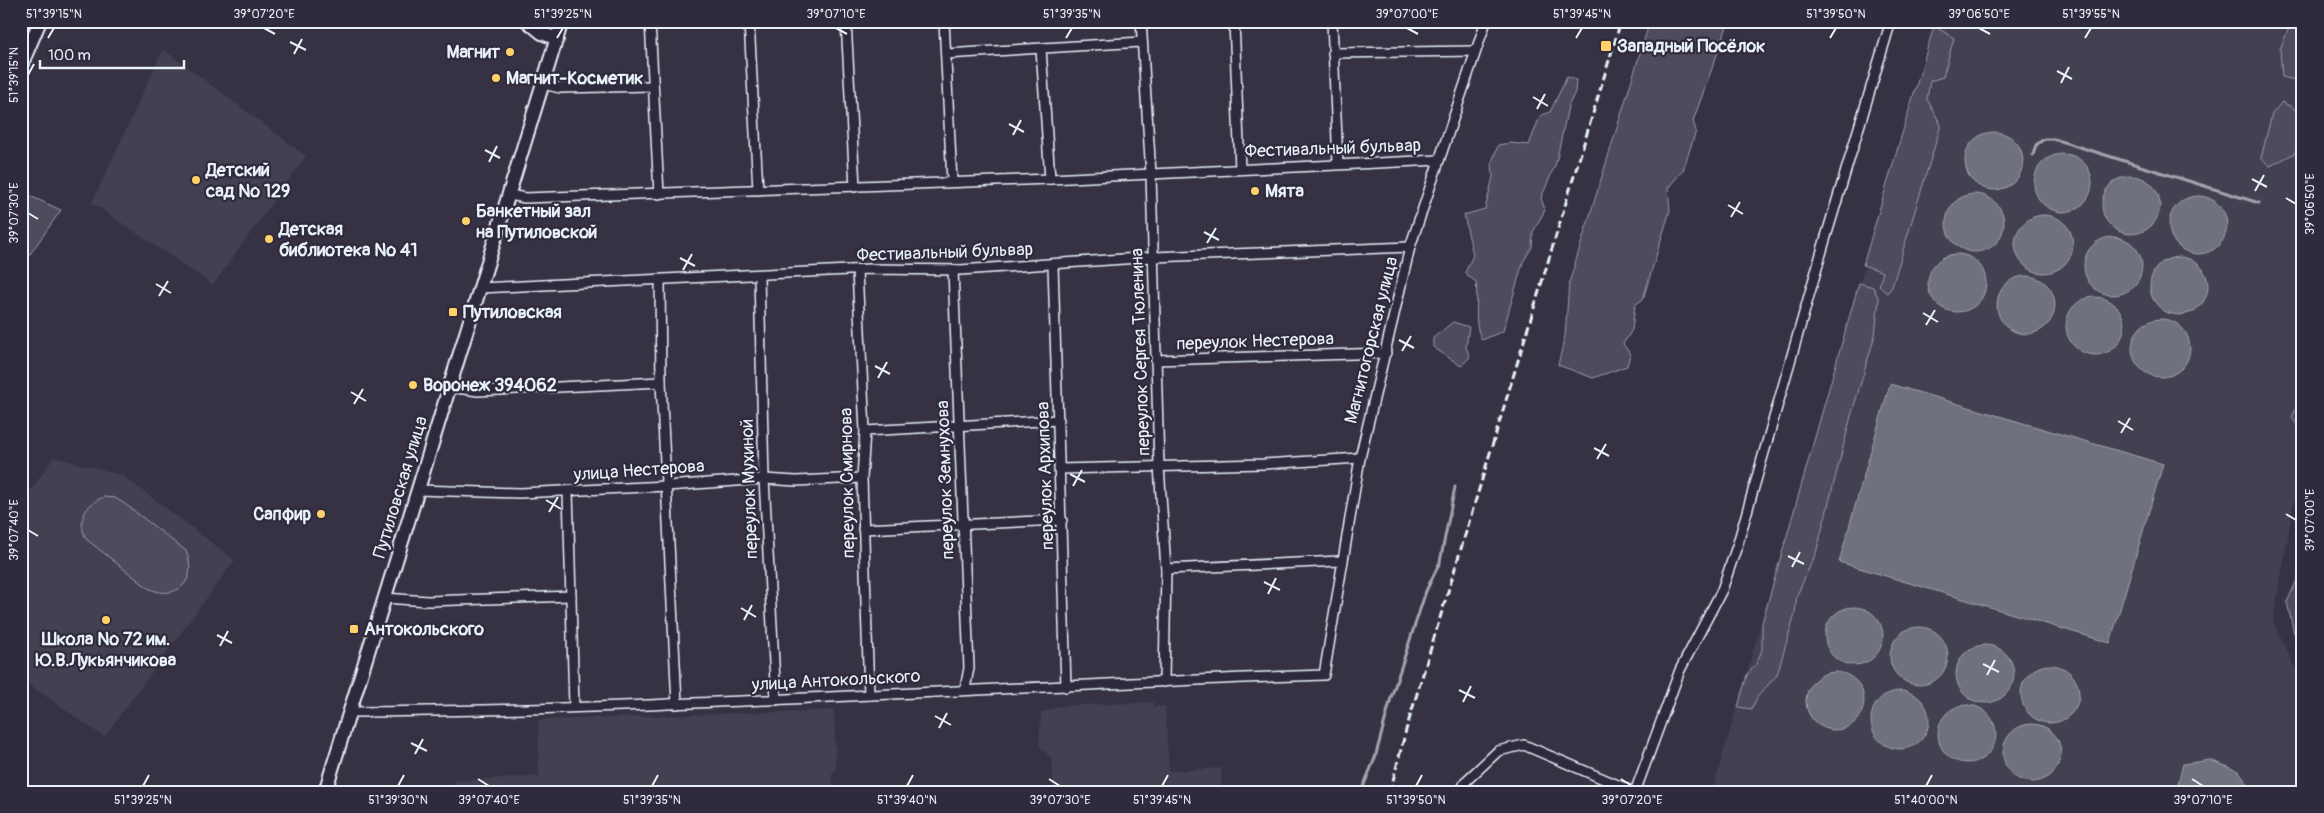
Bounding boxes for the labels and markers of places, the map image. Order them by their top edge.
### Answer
place label: Западный Посёлок [1617,35,1765,58]
marker: Западный Посёлок [1599,39,1613,53]
place label: Магнит [447,41,501,64]
marker: Магнит [504,46,516,58]
place label: Магнит-Косметик [506,67,643,90]
marker: Магнит-Косметик [490,72,502,84]
place label: Детский сад № 129 [205,159,290,203]
marker: Детский сад № 129 [190,174,202,186]
place label: Мята [1265,180,1304,203]
marker: Мята [1249,185,1261,197]
place label: Банкетный зал на Путиловской [476,200,598,244]
marker: Банкетный зал на Путиловской [460,215,472,227]
place label: Детская библиотека № 41 [278,218,418,262]
marker: Детская библиотека № 41 [263,233,275,245]
place label: Путиловская [463,301,562,324]
marker: Путиловская [447,306,459,318]
place label: Воронеж 394062 [423,374,557,397]
marker: Воронеж 394062 [407,379,419,391]
place label: Сапфир [253,503,311,526]
marker: Сапфир [315,508,327,520]
marker: Школа № 72 им. Ю.В.Лукьянчикова [100,614,112,626]
place label: Антокольского [364,618,484,641]
marker: Антокольского [348,623,360,635]
place label: Школа № 72 им. Ю.В.Лукьянчикова [35,628,177,672]

